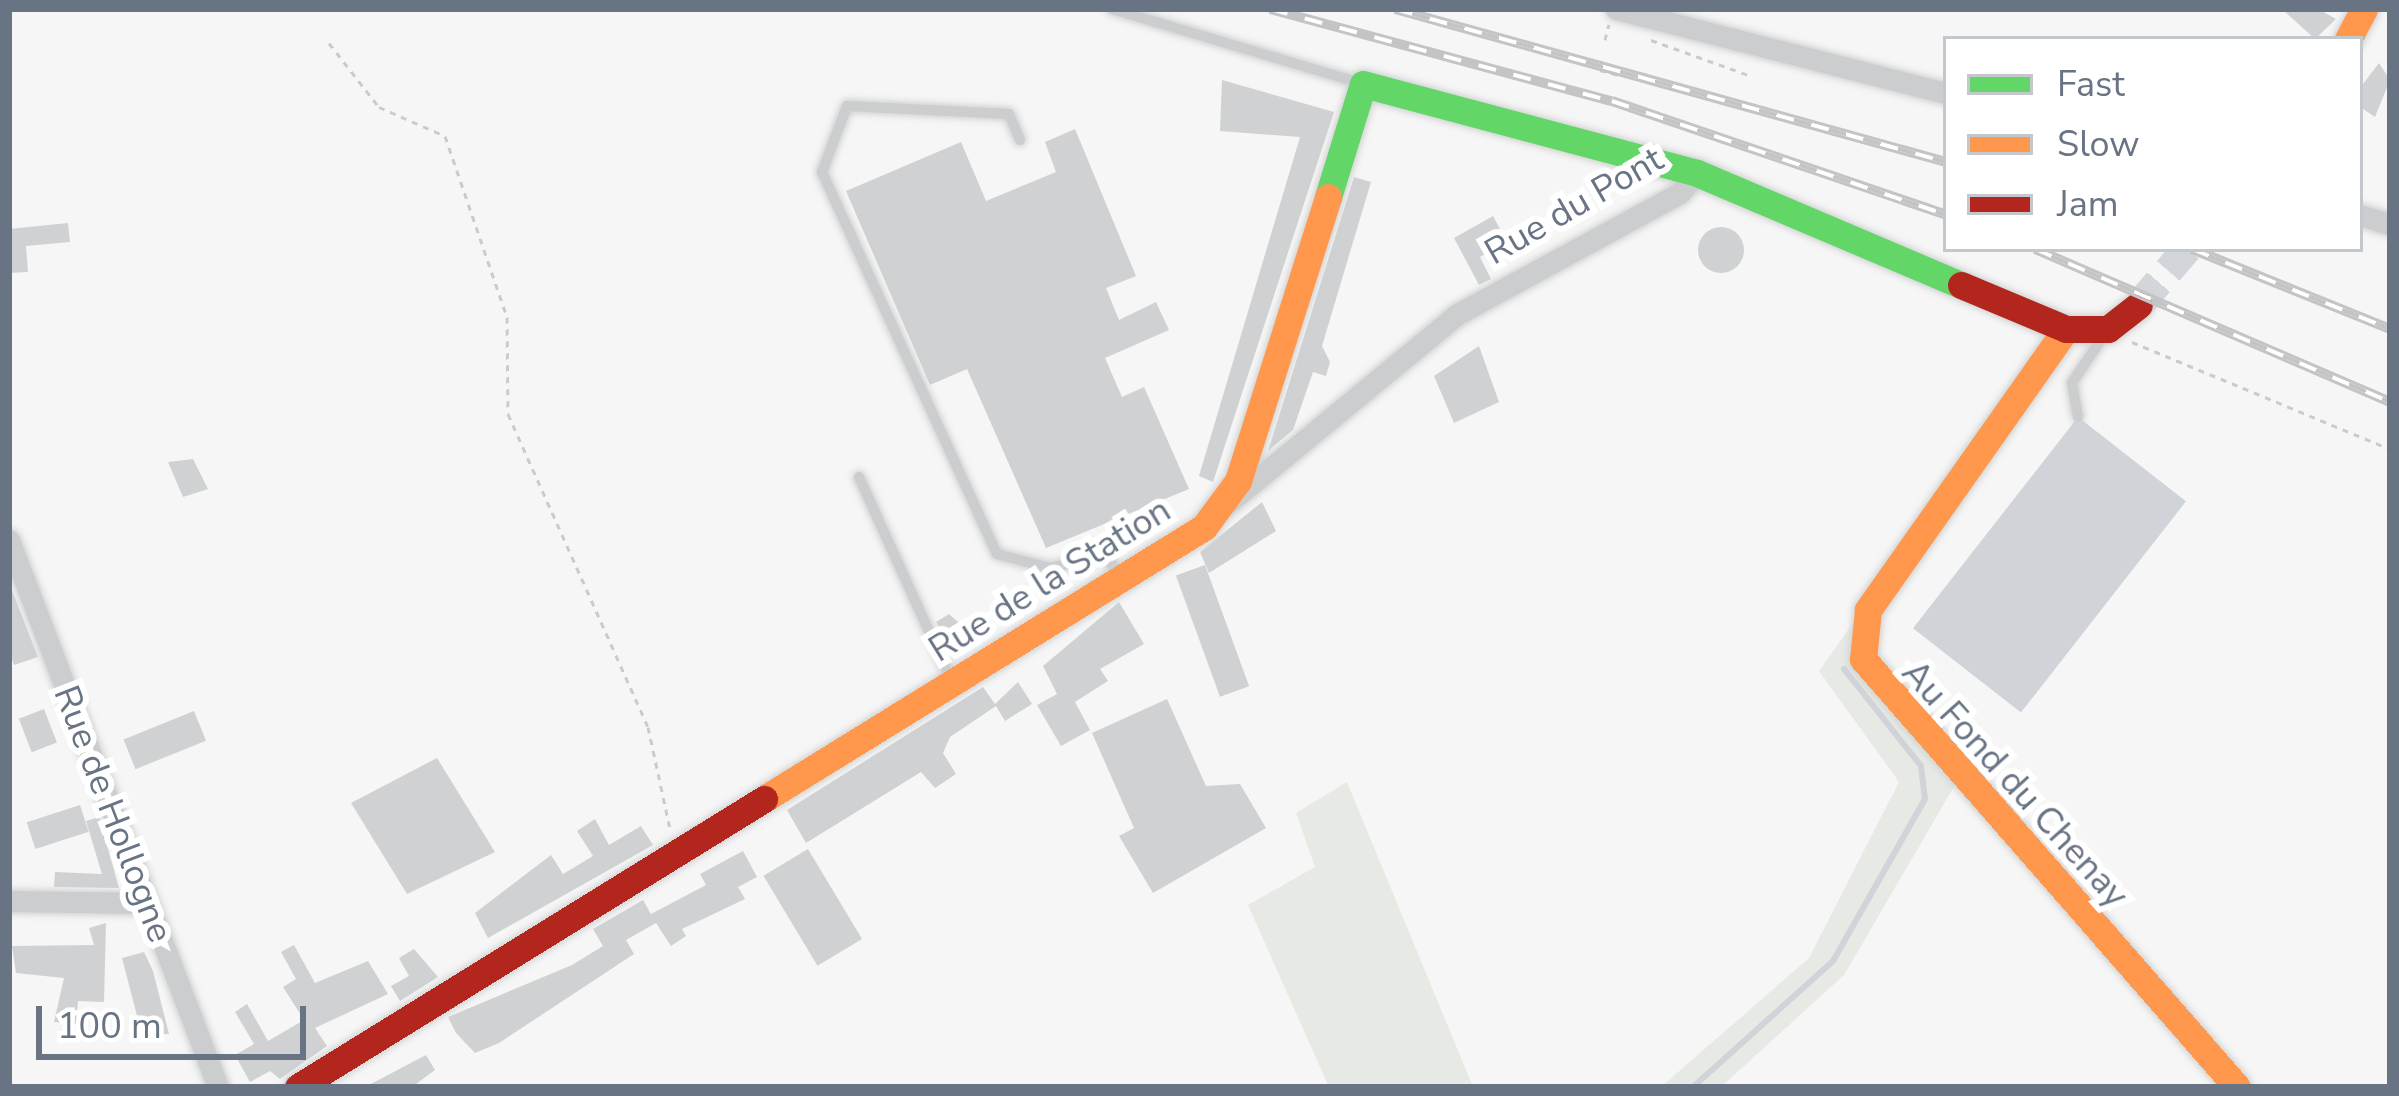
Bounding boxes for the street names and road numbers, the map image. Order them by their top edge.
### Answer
street label: Rue du Pont [1477,138,1671,274]
street label: Rue de la Station [921,488,1179,672]
street label: Au Fond du Chenay [1893,652,2137,916]
street label: Rue de Hollogne [44,680,182,948]

